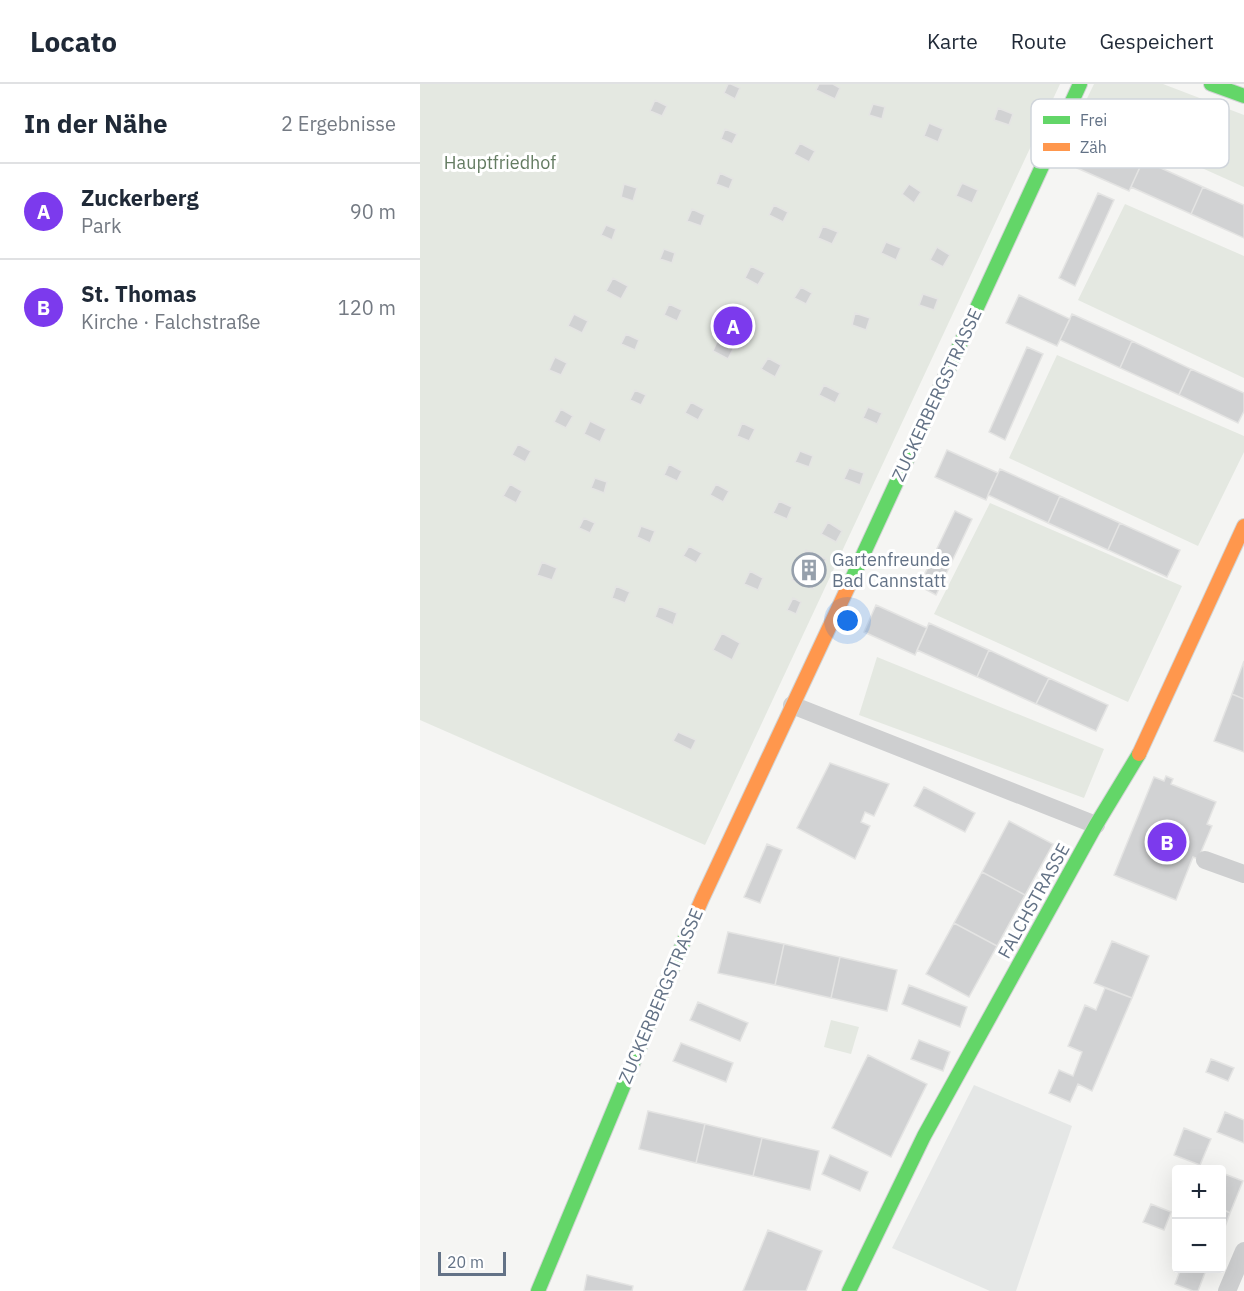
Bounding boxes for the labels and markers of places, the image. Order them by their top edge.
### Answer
pin: A [714,304,752,348]
place label: Gartenfreunde Bad Cannstatt [832,548,950,592]
building icon: Gartenfreunde Bad Cannstatt [791,552,827,588]
pin: B [1148,820,1186,864]

